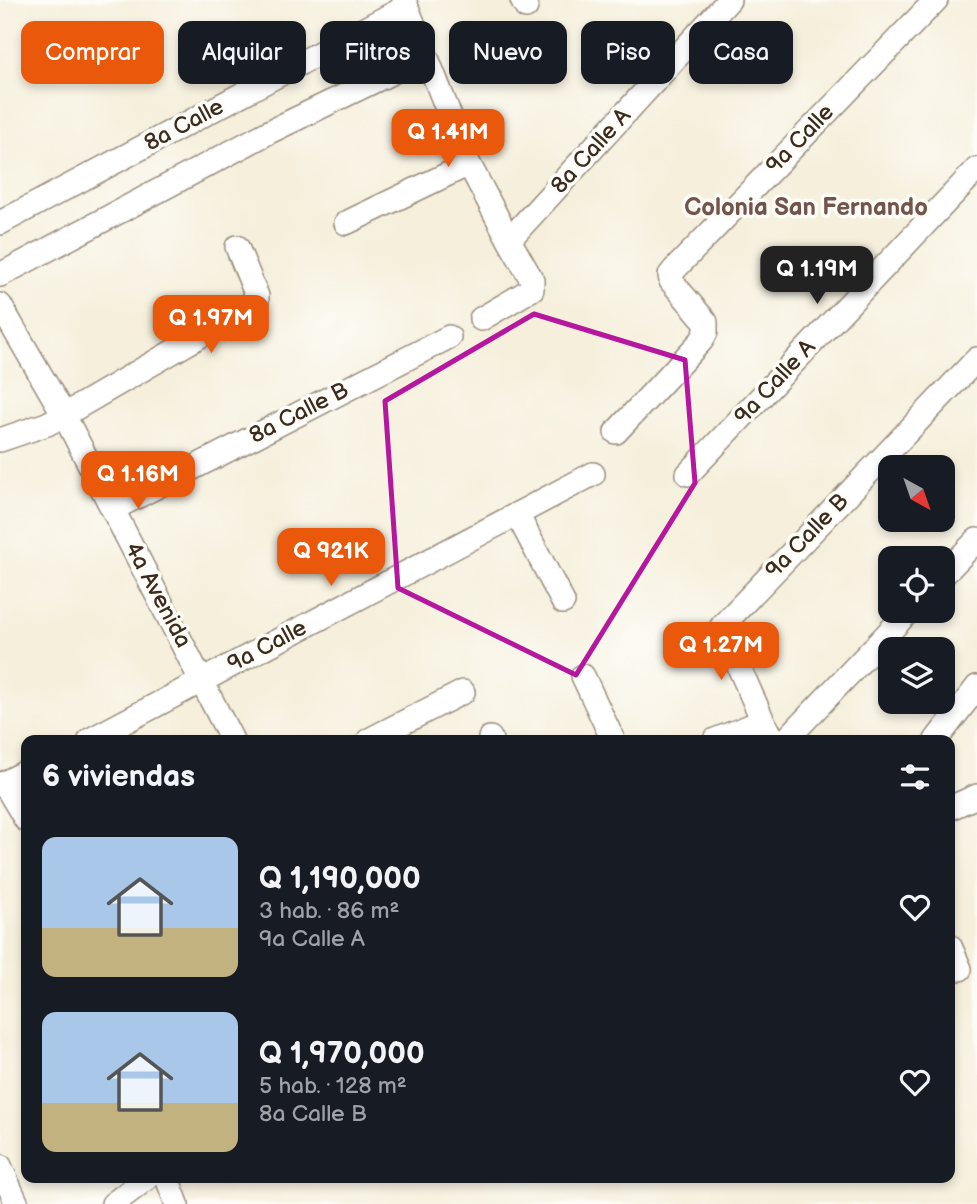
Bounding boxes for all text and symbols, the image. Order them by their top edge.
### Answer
chip: Comprar [21,21,164,84]
chip: Alquilar [178,21,306,84]
chip: Filtros [320,21,435,84]
chip: Nuevo [449,21,567,84]
chip: Piso [581,21,675,84]
chip: Casa [689,21,793,84]
street label: 8a Calle [140,93,228,157]
street label: 9a Calle [760,98,840,180]
street label: 8a Calle A [545,102,638,200]
pin: Q 1.41M [383,110,513,169]
text: Q 1.41M [408,118,488,146]
district label: Colonia San Fernando [684,193,928,222]
pin: Q 1.19M [752,246,882,306]
text: Q 1.19M [776,255,858,283]
pin: Q 1.97M [146,296,276,355]
text: Q 1.97M [169,304,253,332]
street label: 9a Calle A [729,333,822,430]
street label: 8a Calle B [245,376,354,450]
pin: Q 1.16M [73,452,203,511]
north arrow [878,455,956,532]
map controls [878,455,955,714]
text: Q 1.16M [97,460,179,488]
street label: 9a Calle B [760,487,855,584]
pin: Q 921K [274,528,388,588]
street label: 4a Avenida [118,537,198,653]
text: Q 921K [293,537,369,565]
button: locate [878,546,955,623]
street label: 9a Calle [223,614,311,678]
pin: Q 1.27M [656,622,786,682]
text: Q 1.27M [679,631,763,659]
button: layers [878,637,955,714]
icon: filters [896,758,934,796]
text: 6 viviendas [42,759,195,795]
text: Q 1,190,000 [259,861,421,897]
icon: home [98,865,182,949]
icon: heart [896,888,934,926]
text: 3 hab. · 86 m² [259,897,399,925]
text: 9a Calle A [259,925,365,953]
text: Q 1,970,000 [259,1036,425,1072]
icon: home [98,1040,182,1124]
icon: heart [896,1063,934,1101]
text: 5 hab. · 128 m² [259,1072,407,1100]
text: 8a Calle B [259,1100,367,1128]

